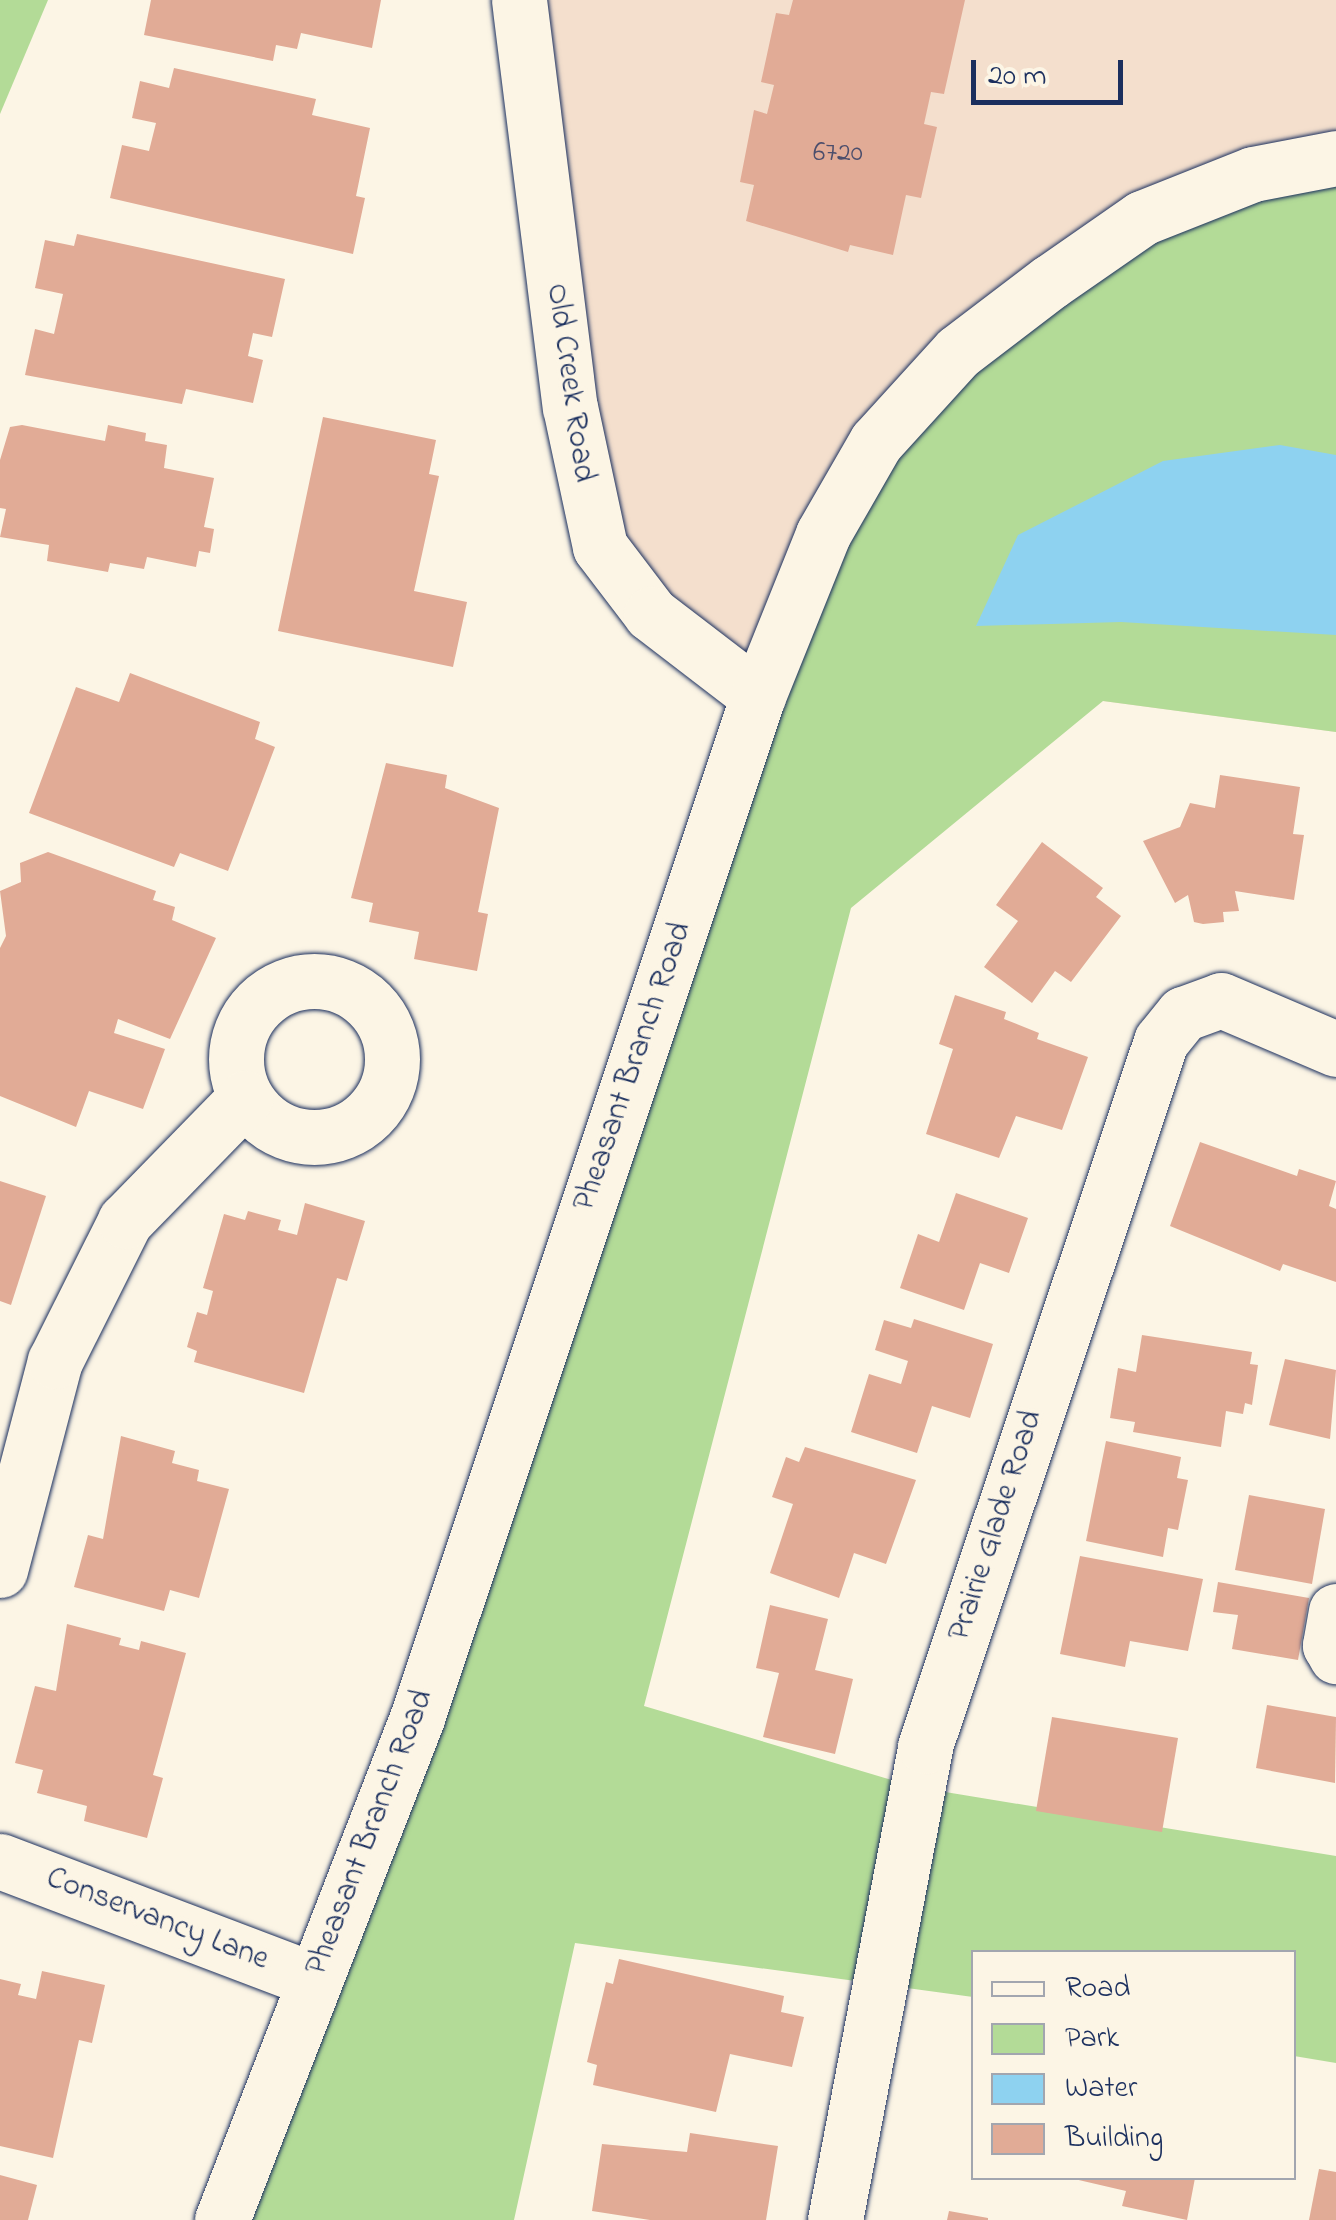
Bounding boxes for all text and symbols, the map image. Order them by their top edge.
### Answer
scale bar [976,40,1128,102]
text: 20 m [988,55,1047,99]
house number: 6720 [813,137,863,171]
street label: Old Creek Road [536,281,602,485]
street label: Pheasant Branch Road [567,917,701,1217]
street label: Prairie Glade Road [942,1406,1052,1646]
street label: Pheasant Branch Road [299,1685,443,1981]
street label: Conservancy Lane [40,1860,274,1980]
legend [971,1950,1296,2180]
text: Road [1065,1967,1130,2011]
text: Park [1065,2017,1119,2061]
text: Water [1065,2067,1137,2111]
text: Building [1065,2117,1163,2161]

